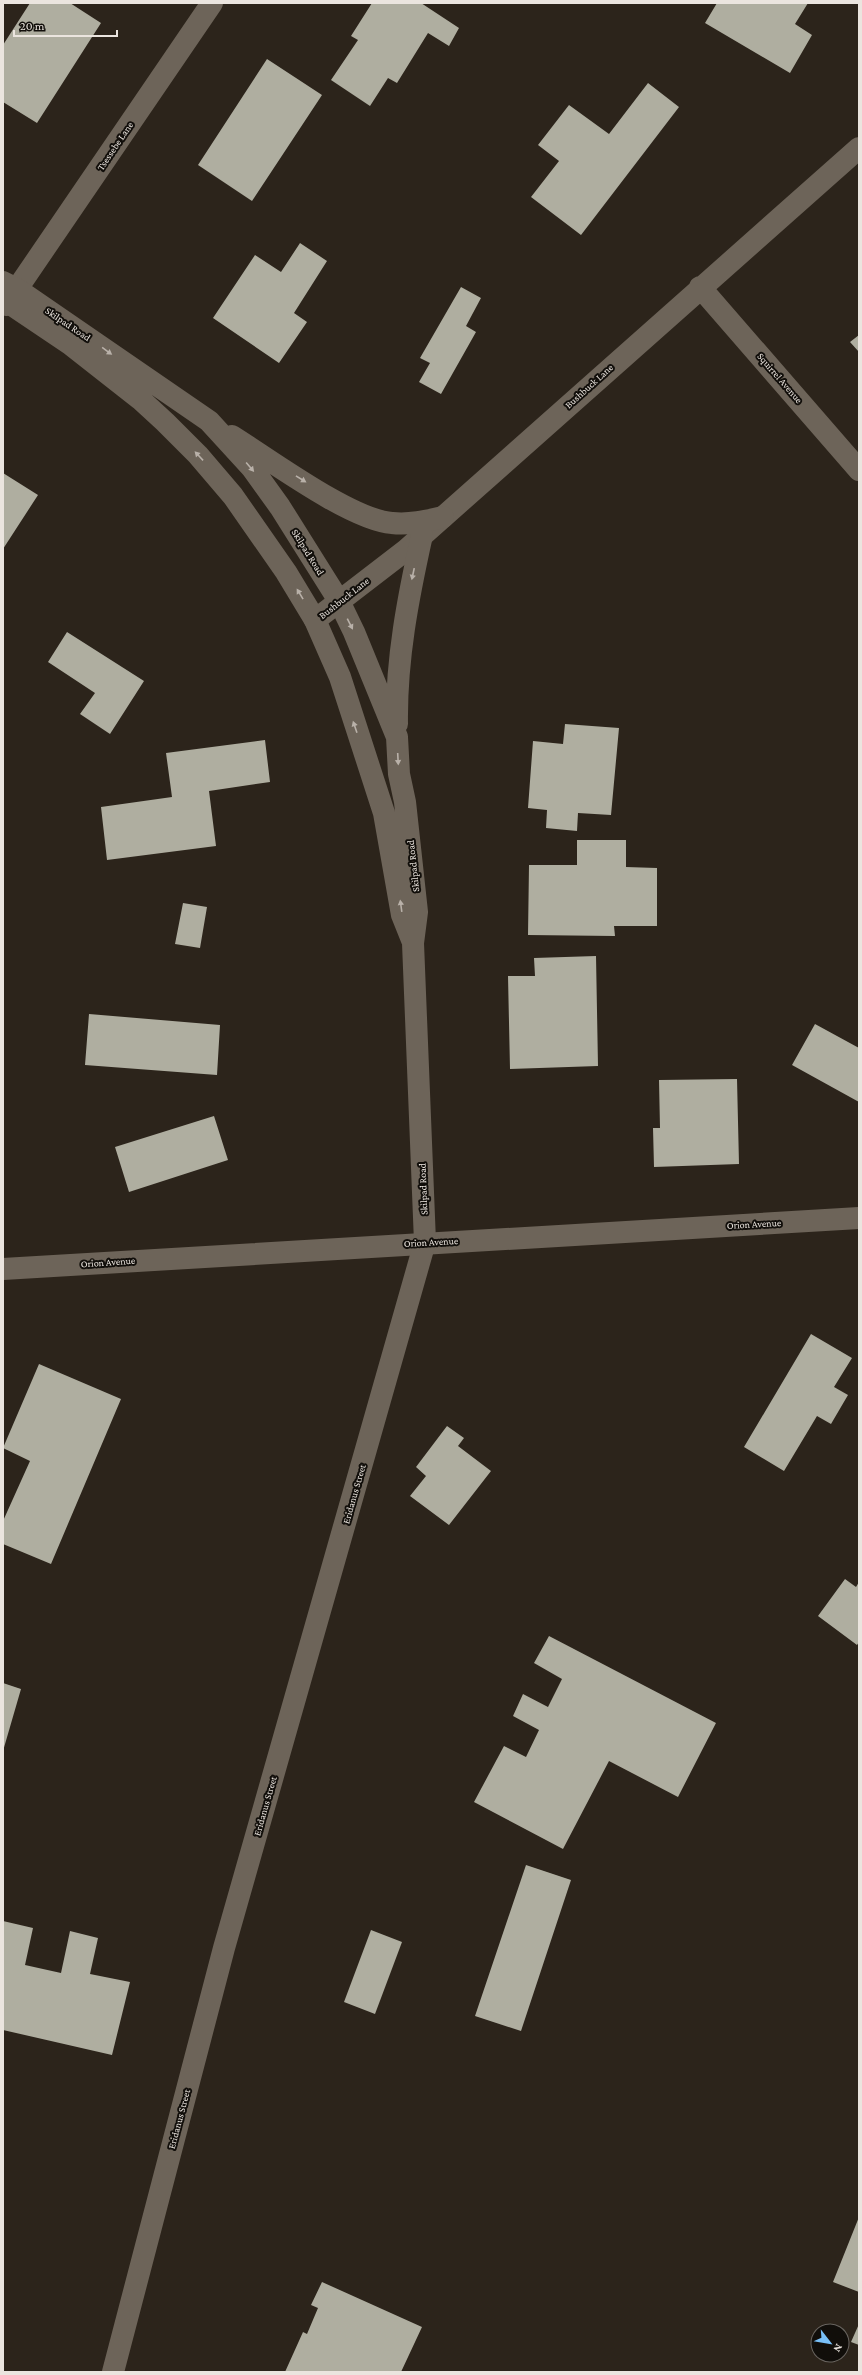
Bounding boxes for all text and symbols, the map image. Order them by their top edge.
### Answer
scale bar [14,12,117,38]
text: 20 m [20,19,45,33]
street label: Tsessebe Lane [95,119,136,172]
street label: Skilpad Road [43,305,93,344]
one-way arrow [102,347,112,355]
street label: Squirrel Avenue [755,351,805,406]
street label: Bushbuck Lane [563,361,616,410]
one-way arrow [194,451,203,461]
one-way arrow [246,462,255,473]
one-way arrow [295,476,307,483]
street label: Skilpad Road [290,527,327,578]
one-way arrow [410,567,416,580]
street label: Bushbuck Lane [317,575,372,621]
one-way arrow [296,588,303,600]
one-way arrow [347,618,353,630]
one-way arrow [352,720,358,732]
one-way arrow [395,753,402,765]
street label: Skilpad Road [405,839,421,892]
one-way arrow [398,900,404,912]
street label: Skilpad Road [417,1162,429,1215]
street label: Orion Avenue [726,1217,782,1231]
street label: Orion Avenue [403,1235,459,1249]
street label: Orion Avenue [80,1255,136,1269]
street label: Eridanus Street [340,1462,368,1525]
street label: Eridanus Street [251,1774,279,1837]
street label: Eridanus Street [166,2087,192,2150]
north arrow [810,2323,850,2363]
text: N [831,2342,846,2355]

